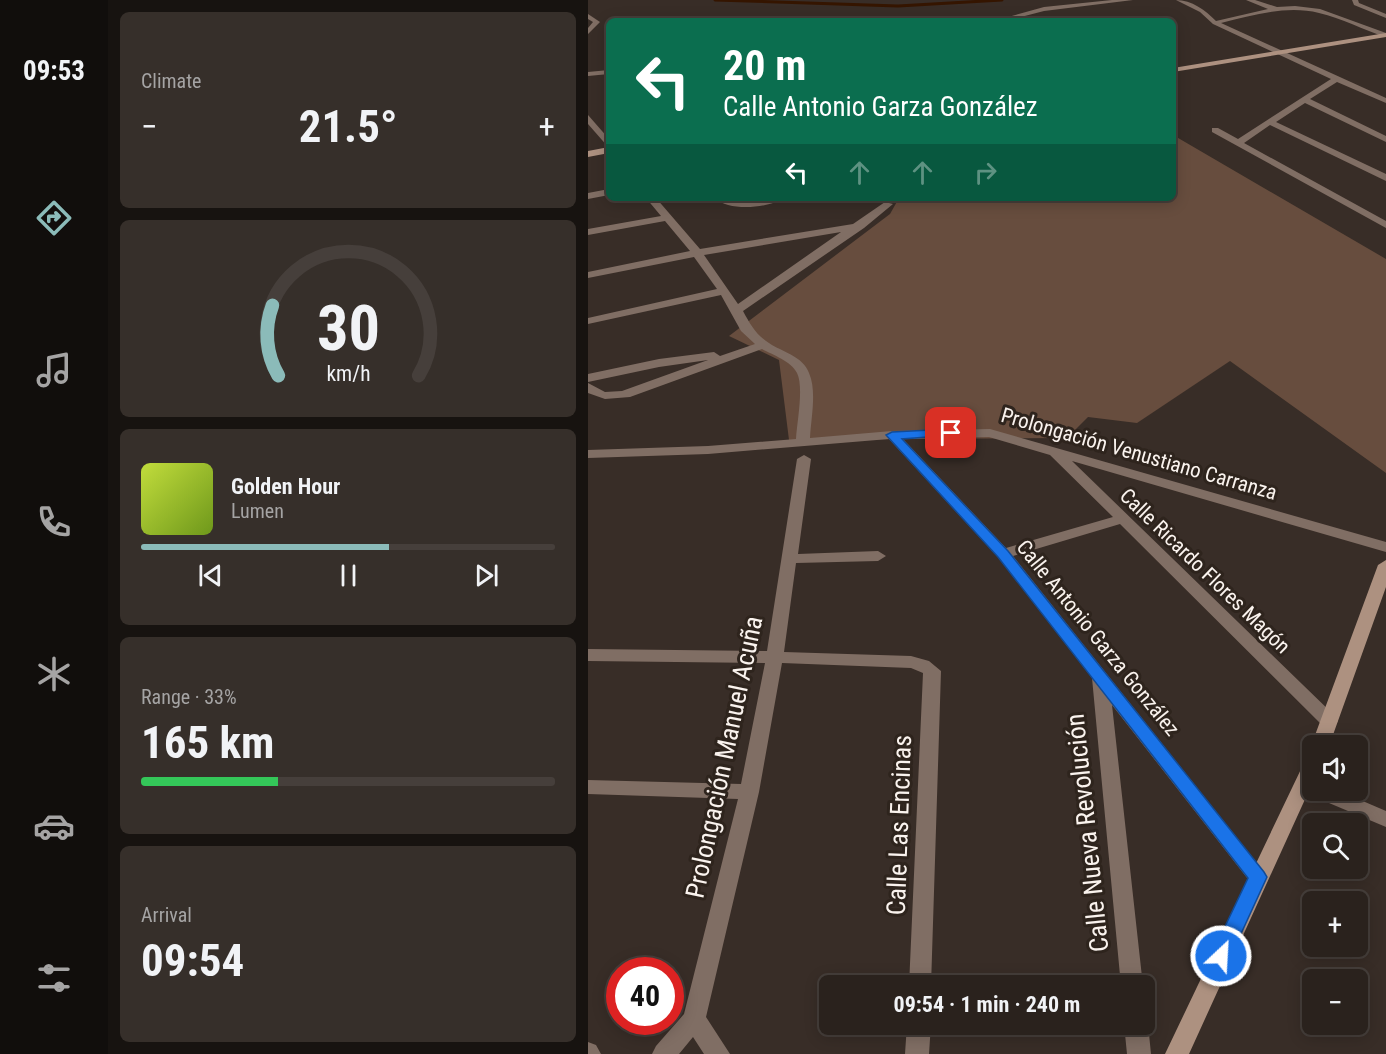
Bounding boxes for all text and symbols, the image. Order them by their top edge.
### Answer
text: 20 m [723,41,806,90]
icon: left [624,42,702,120]
text: 09:53 [23,55,85,87]
text: Climate [141,69,201,93]
text: Calle Antonio Garza González [723,91,1038,123]
text: 21.5° [299,100,397,153]
text: − [141,107,158,146]
text: + [539,107,555,146]
icon: left [780,156,813,189]
icon: ahead [843,156,876,189]
icon: ahead [906,156,939,189]
icon: right [969,156,1002,189]
icon: directions [33,197,75,239]
text: 30 [316,292,380,365]
icon: music [33,349,75,391]
text: km/h [326,361,370,386]
street label: Prolongación Venustiano Carranza [998,403,1280,505]
pin [925,407,976,458]
icon: arrive [934,416,967,449]
text: Golden Hour [231,474,340,499]
street label: Calle Ricardo Flores Magón [1115,484,1295,658]
text: Lumen [231,499,284,523]
icon: phone [33,501,75,543]
street label: Calle Antonio Garza González [1012,535,1184,741]
icon: previous [194,559,227,592]
icon: pause [332,559,365,592]
icon: next [470,559,503,592]
street label: Prolongación Manuel Acuña [679,613,769,901]
icon: climate [33,653,75,695]
text: Range · 33% [141,685,237,709]
street label: Calle Nueva Revolución [1060,712,1114,954]
text: 165 km [141,716,274,769]
street label: Calle Las Encinas [881,734,917,916]
map controls [1302,735,1368,1035]
button: sound [1302,735,1368,801]
icon: car [33,805,75,847]
button: search [1302,813,1368,879]
button: + [1302,891,1368,957]
text: Arrival [141,903,192,927]
position arrow [1189,924,1253,988]
text: 09:54 [141,934,244,987]
icon: filters [33,957,75,999]
speed limit sign: 40 [606,957,684,1035]
button: − [1302,969,1368,1035]
text: 09:54 · 1 min · 240 m [894,992,1080,1017]

